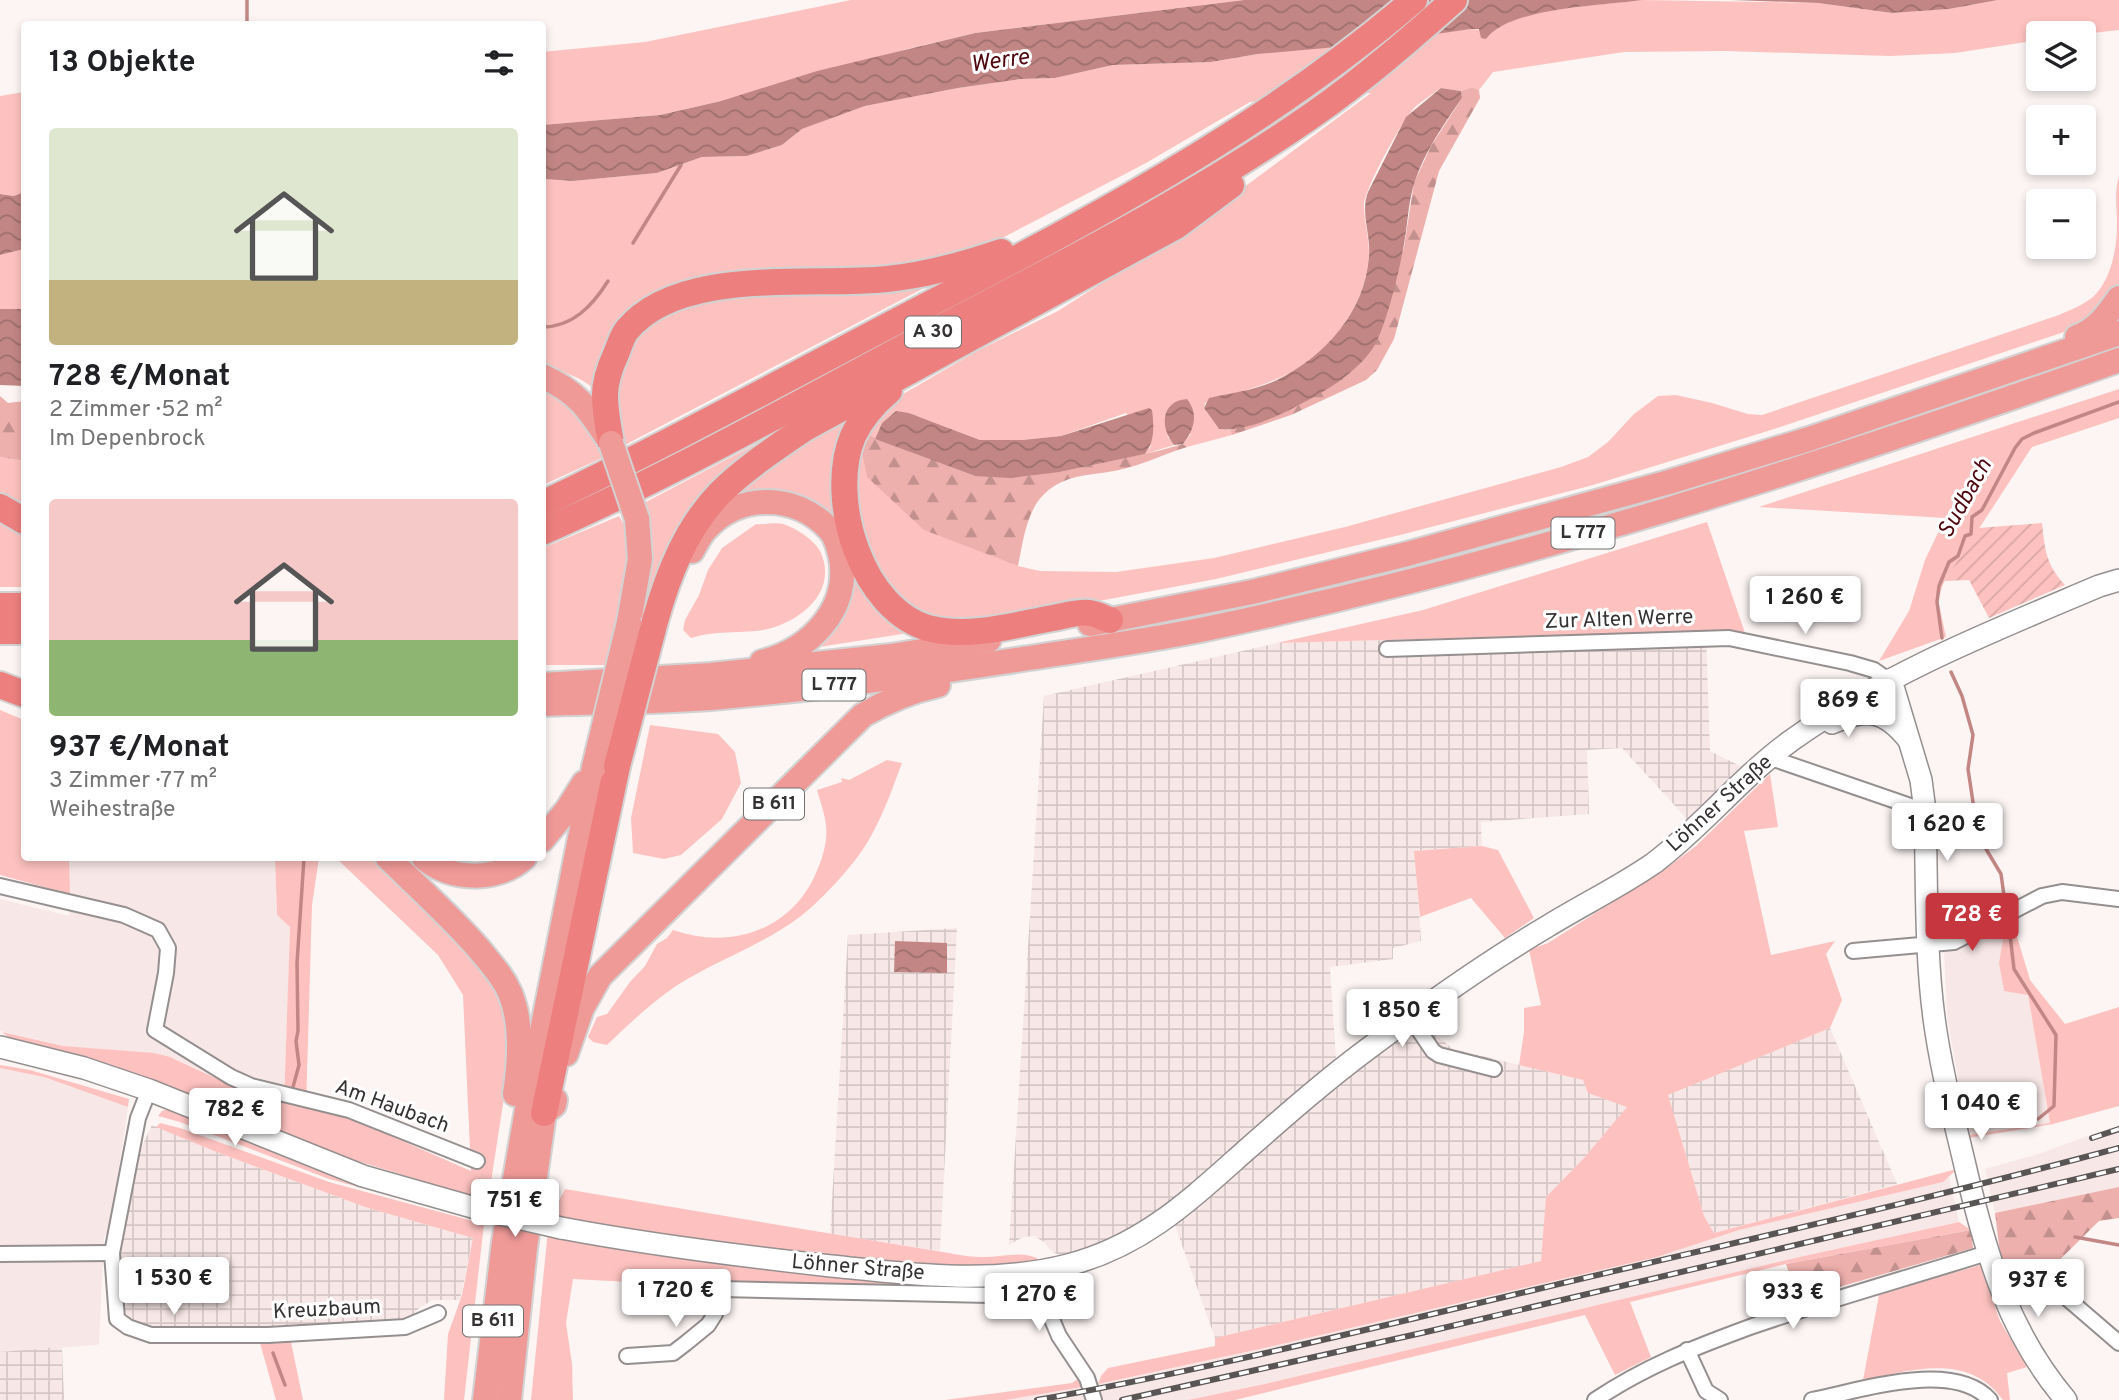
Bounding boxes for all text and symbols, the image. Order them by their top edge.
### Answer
map controls [2026,21,2096,259]
button: layers [2026,21,2096,91]
water label: Werre [969,43,1032,80]
icon: filters [480,44,518,82]
text: 13 Objekte [49,45,196,82]
button: + [2026,105,2096,175]
icon: home [221,173,347,299]
button: − [2026,189,2096,259]
road number: A 30 [905,316,961,348]
text: 728 €/Monat [49,359,230,396]
text: 2 Zimmer · 52 m² [49,396,223,425]
text: Im Depenbrock [49,425,205,454]
water label: Sudbach [1932,454,2000,544]
road number: L 777 [1552,518,1614,548]
icon: home [221,544,347,670]
pin: 1 260 € [1740,576,1870,636]
text: 1 260 € [1766,584,1844,613]
street label: Zur Alten Werre [1544,604,1694,636]
road number: L 777 [802,670,866,700]
pin: 869 € [1799,680,1897,739]
text: 869 € [1816,687,1880,716]
text: 937 €/Monat [49,730,229,767]
street label: Löhner Straße [1661,749,1779,859]
text: 3 Zimmer · 77 m² [49,767,217,796]
road number: B 611 [744,789,804,820]
text: Weihestraße [49,796,176,825]
pin: 1 620 € [1882,804,2012,863]
text: 1 620 € [1908,811,1986,840]
pin: 728 € [1923,894,2021,953]
text: 728 € [1942,901,2002,930]
pin: 1 850 € [1337,990,1467,1049]
text: 1 850 € [1363,997,1441,1026]
street label: Am Haubach [331,1074,453,1140]
pin: 1 040 € [1916,1082,2046,1142]
pin: 782 € [186,1088,284,1148]
text: 1 040 € [1941,1090,2021,1119]
text: 782 € [205,1096,265,1125]
pin: 751 € [466,1180,564,1239]
text: 751 € [487,1187,543,1216]
street label: Löhner Straße [790,1249,926,1287]
pin: 1 530 € [109,1258,239,1317]
pin: 937 € [1989,1260,2087,1319]
text: 1 530 € [135,1265,213,1294]
text: 937 € [2008,1267,2068,1296]
pin: 1 720 € [611,1270,741,1329]
pin: 933 € [1744,1272,1842,1331]
pin: 1 270 € [974,1274,1104,1333]
text: 1 720 € [638,1277,714,1306]
text: 933 € [1762,1279,1824,1308]
text: 1 270 € [1001,1281,1077,1310]
street label: Kreuzbaum [272,1294,382,1326]
road number: B 611 [463,1306,523,1336]

